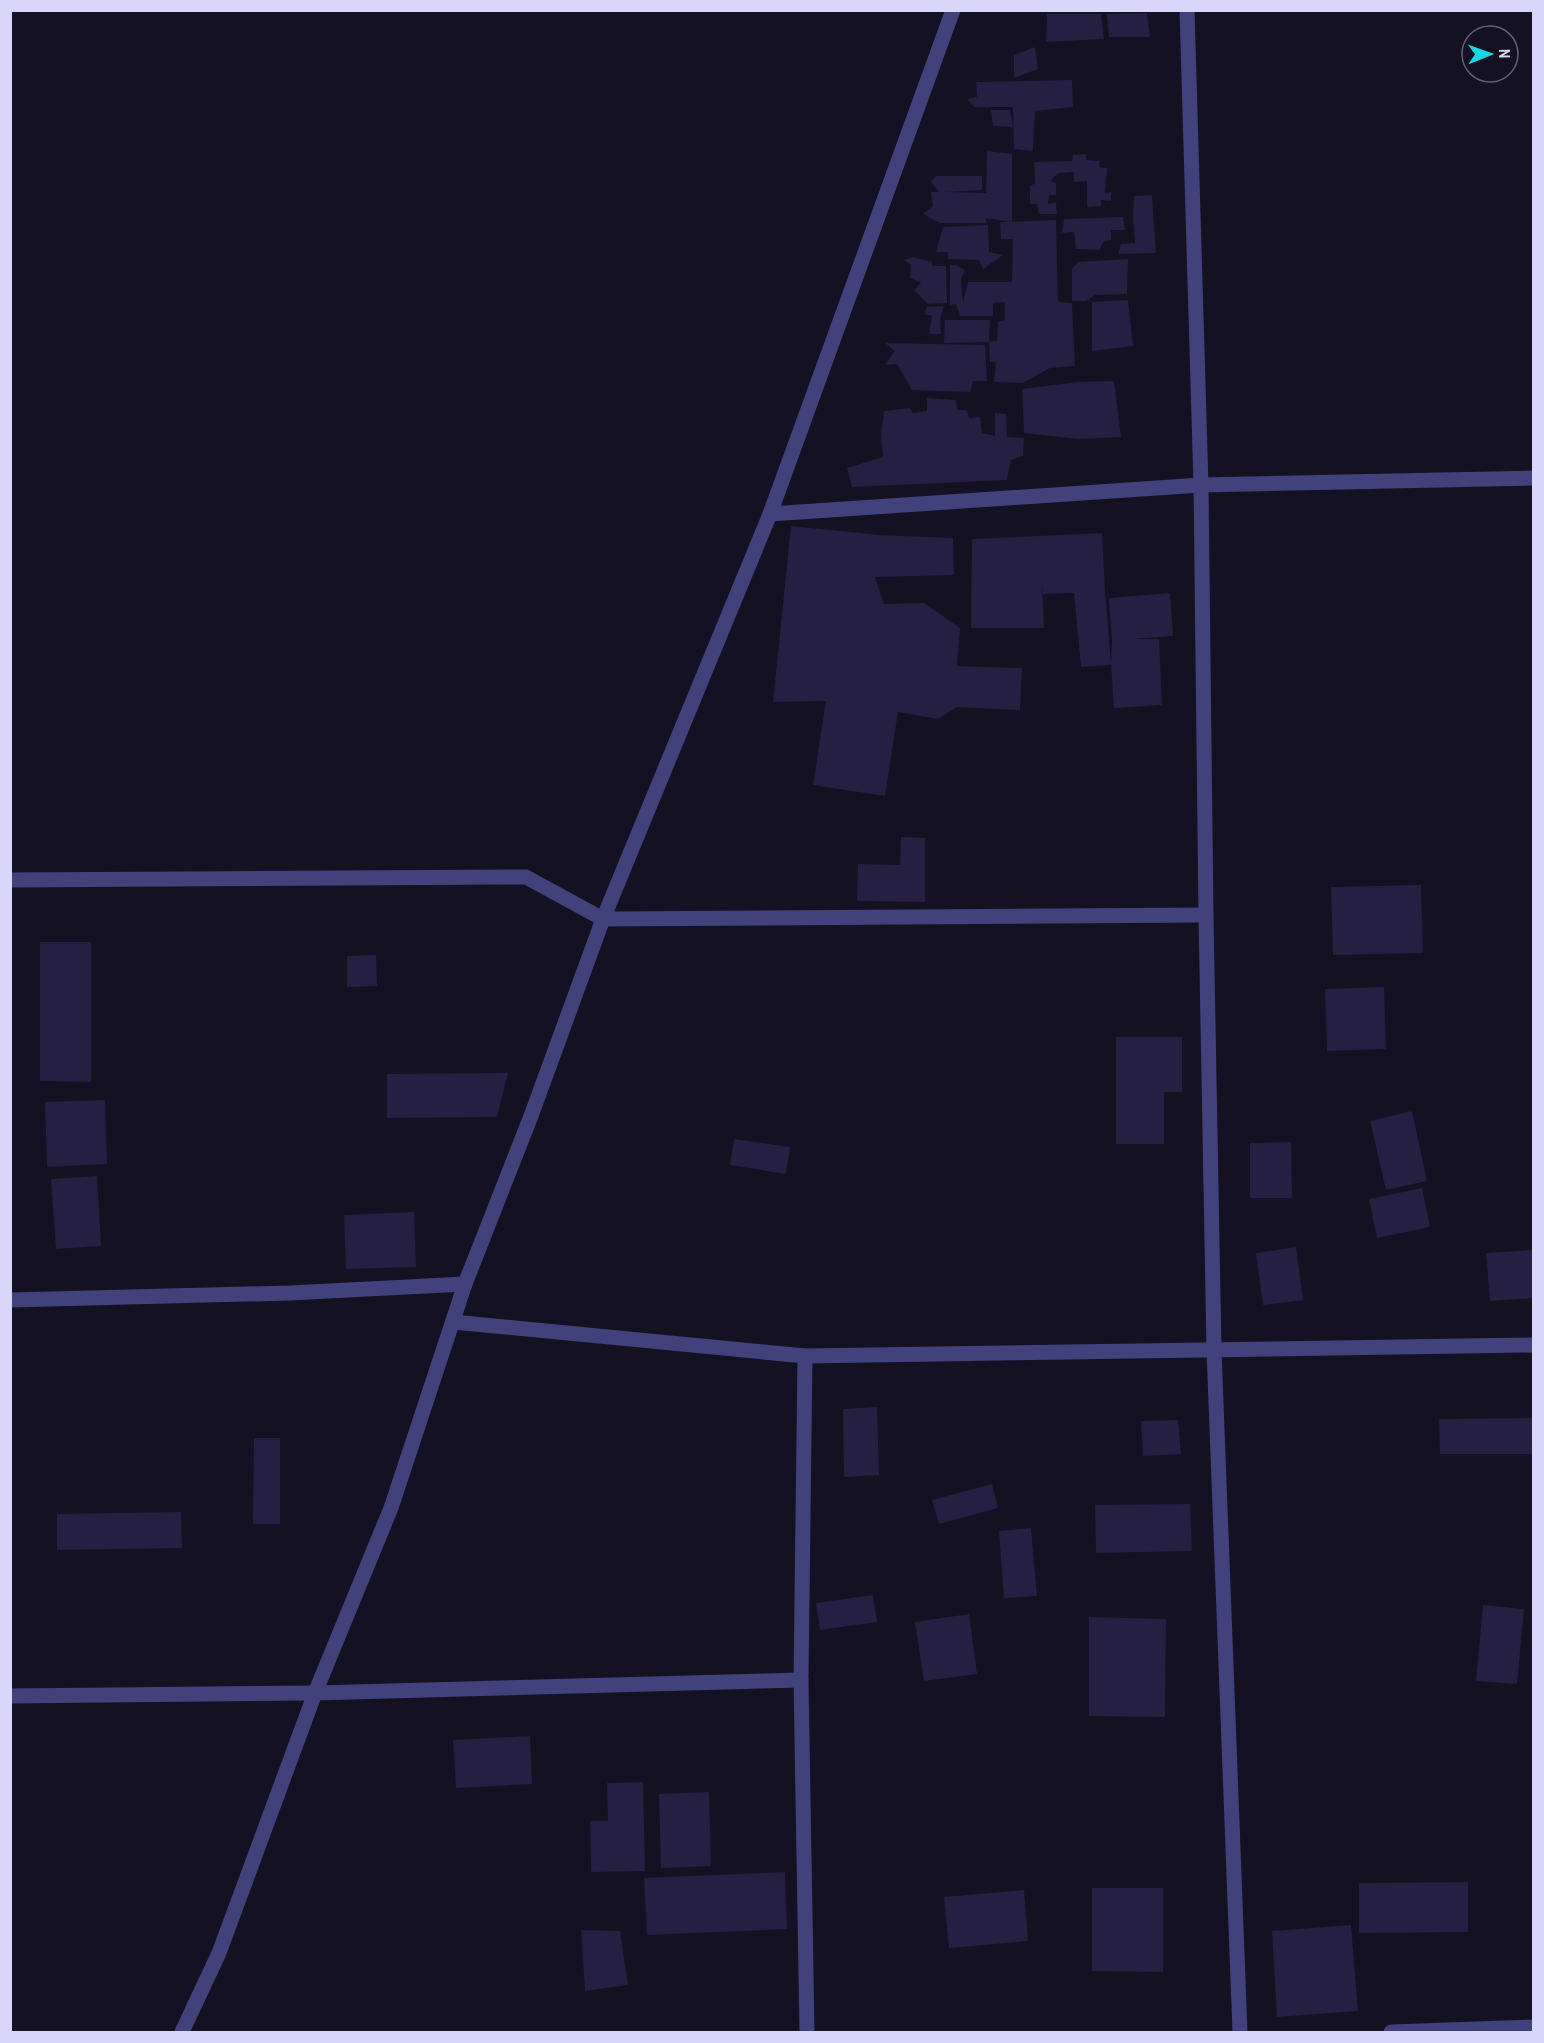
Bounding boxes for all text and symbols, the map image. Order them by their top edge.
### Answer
north arrow [1460,24,1520,84]
text: N [1494,49,1516,59]

